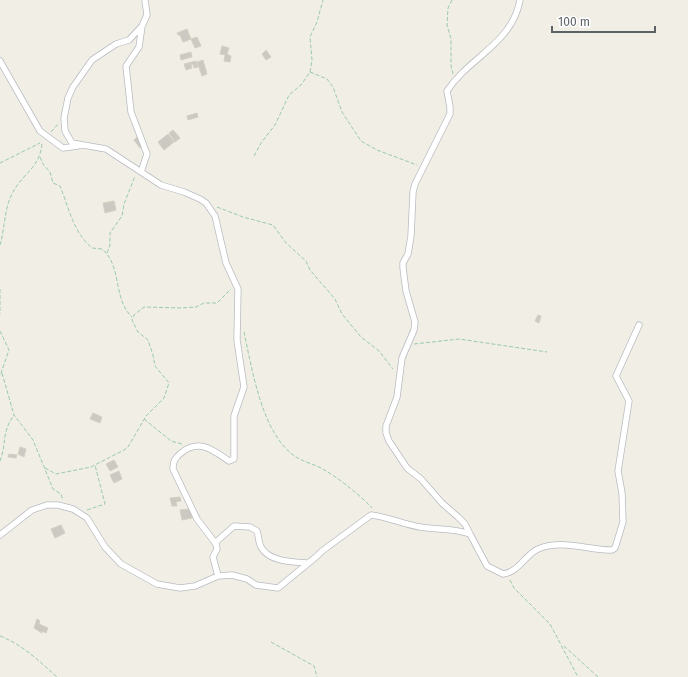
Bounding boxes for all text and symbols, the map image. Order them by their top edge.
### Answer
scale bar [552,8,655,34]
text: 100 m [558,15,590,29]

